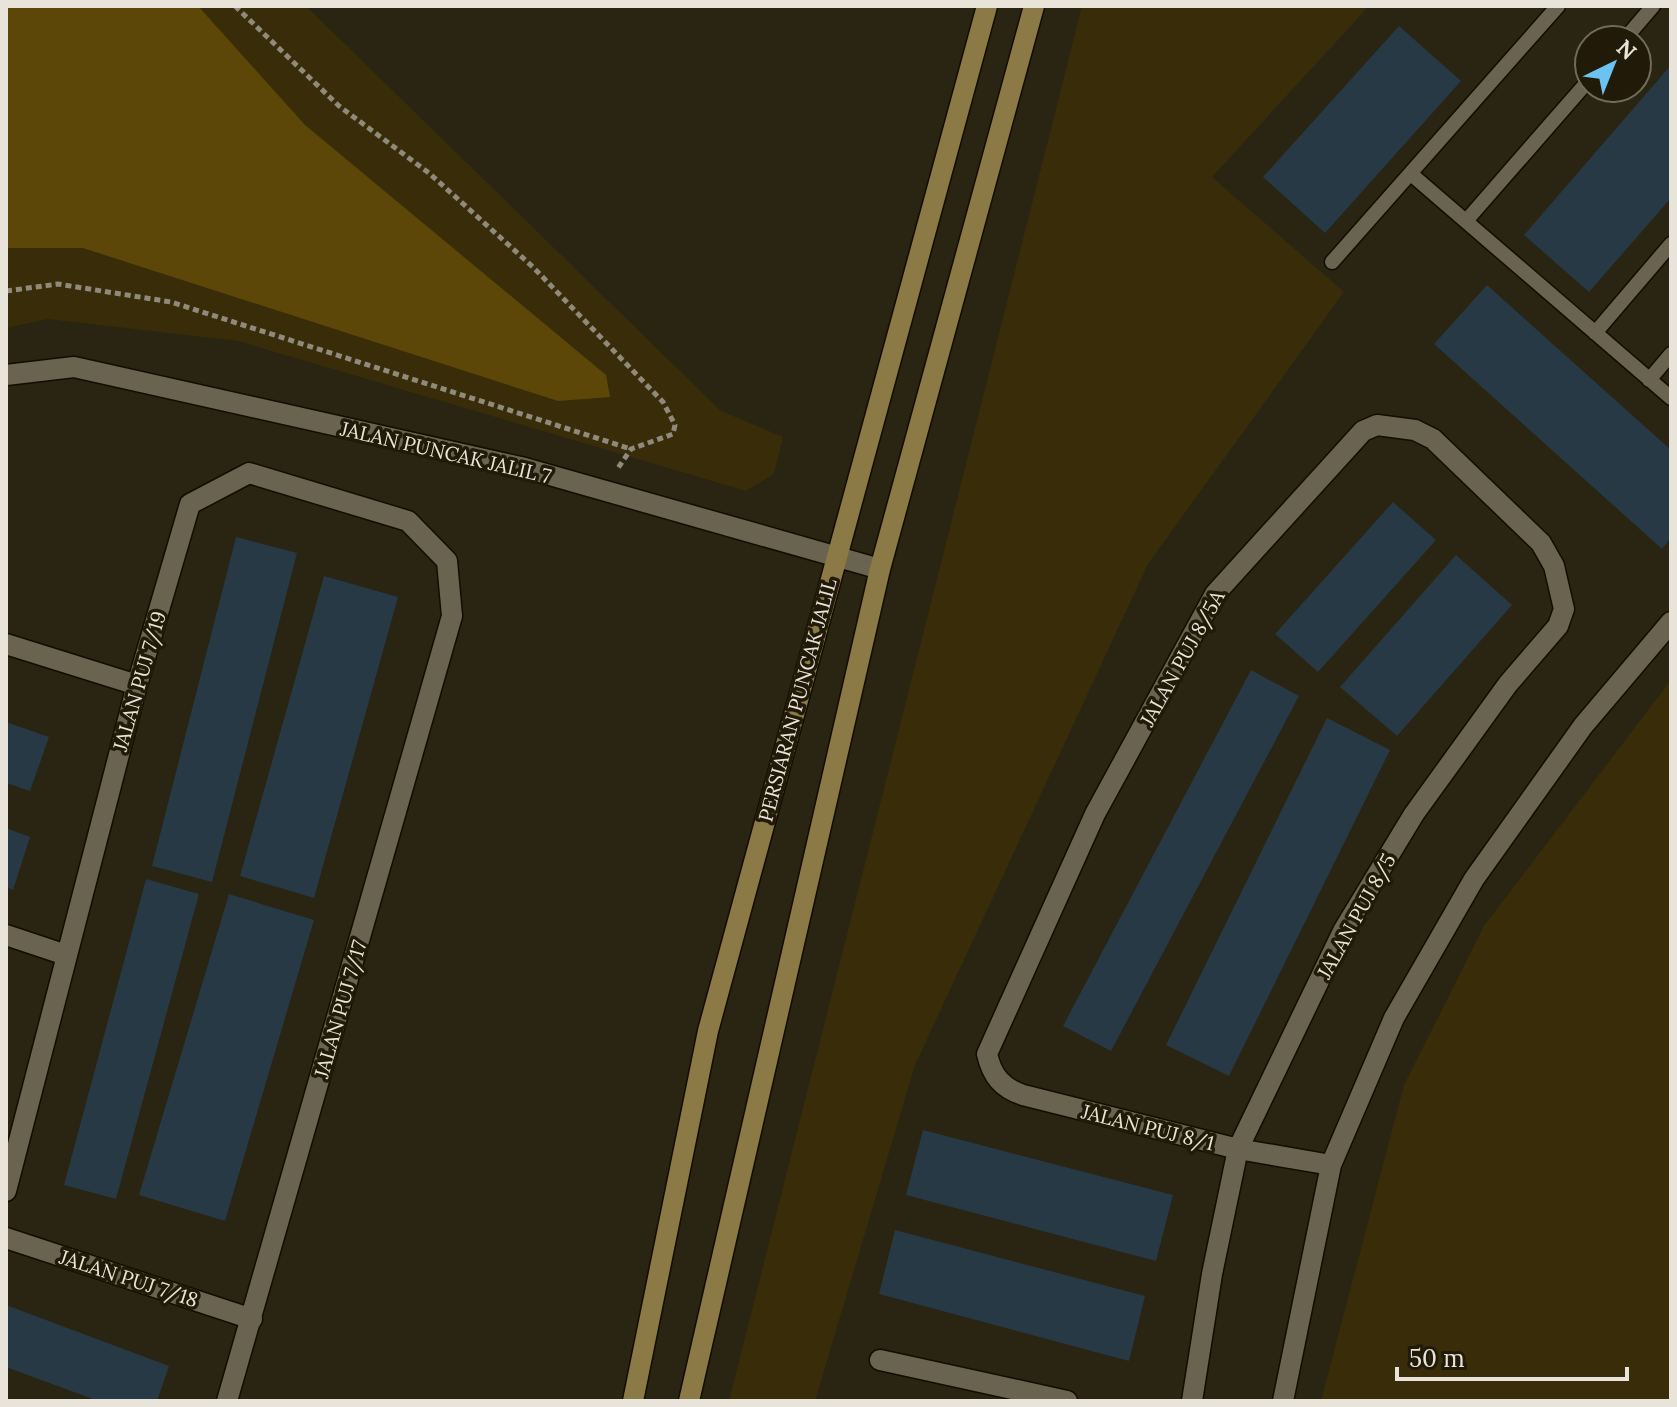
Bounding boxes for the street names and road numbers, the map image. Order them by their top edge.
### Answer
street label: JALAN PUNCAK JALIL 7 [337,415,554,488]
street label: PERSIARAN PUNCAK JALIL [752,575,842,824]
street label: JALAN PUJ 8/5A [1134,585,1231,732]
street label: JALAN PUJ 7/19 [107,608,172,755]
street label: JALAN PUJ 8/5 [1311,849,1402,984]
street label: JALAN PUJ 7/17 [308,937,373,1082]
street label: JALAN PUJ 8/1 [1078,1098,1217,1157]
street label: JALAN PUJ 7/18 [55,1244,201,1313]

